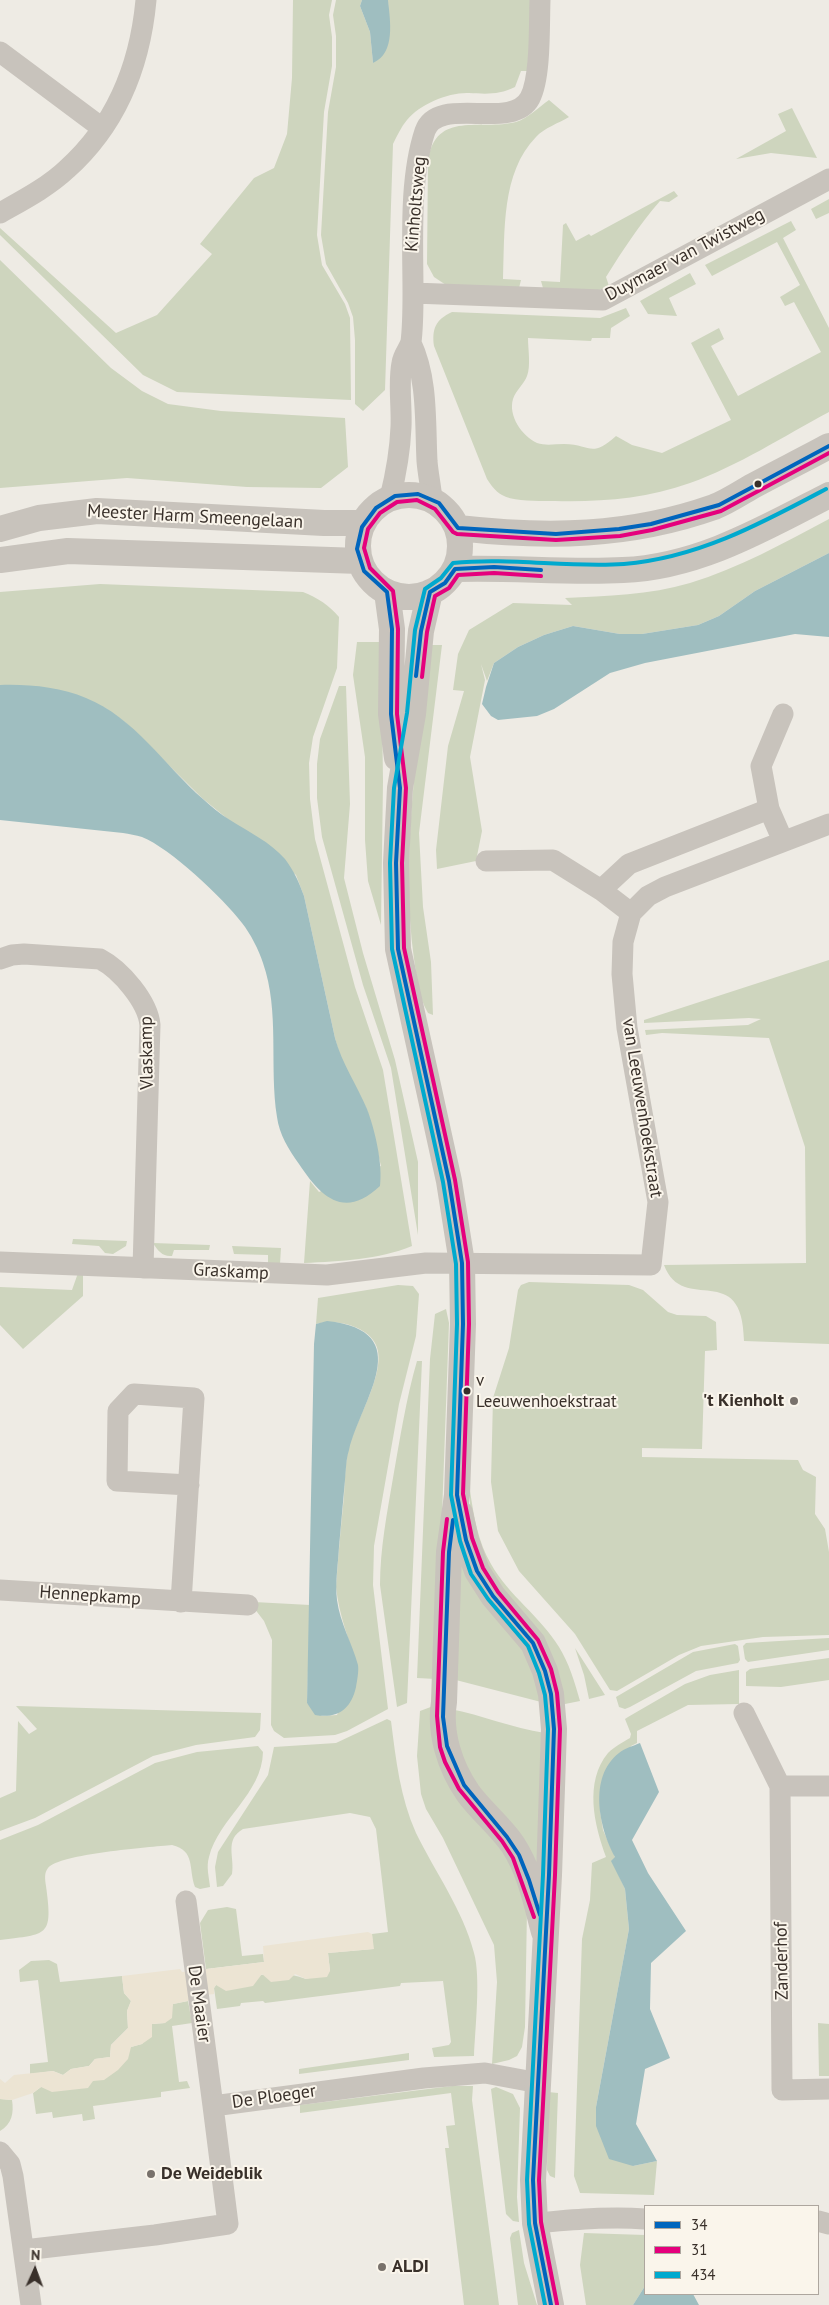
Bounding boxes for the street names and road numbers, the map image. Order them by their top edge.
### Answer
street label: Kinholtsweg [401,155,431,253]
street label: Duymaer van Twistweg [602,204,768,306]
street label: Meester Harm Smeengelaan [86,501,304,533]
street label: Vlaskamp [136,1016,158,1090]
street label: van Leeuwenhoekstraat [617,1017,667,1199]
street label: Graskamp [193,1259,269,1285]
street label: Hennepkamp [39,1582,141,1610]
street label: Zanderhof [771,1922,793,2000]
street label: De Maaier [183,1964,215,2044]
street label: De Ploeger [231,2080,317,2114]

